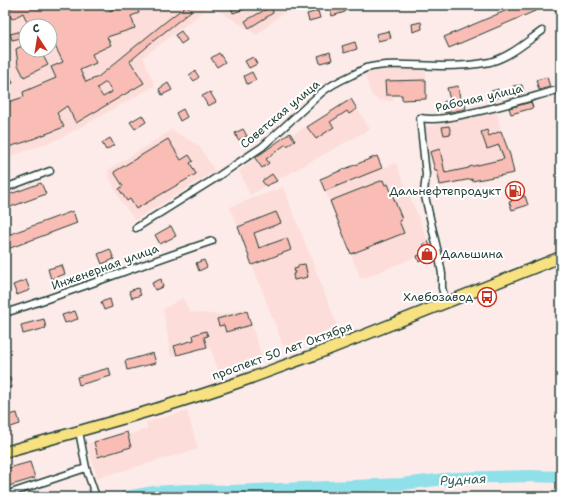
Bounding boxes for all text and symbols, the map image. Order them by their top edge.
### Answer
north arrow [18,18,58,58]
text: С [31,21,41,37]
street label: Советская улица [237,76,324,152]
street label: Рабочая улица [434,80,525,116]
fuel station icon: Дальнефтепродукт [504,180,526,202]
place label: Дальнефтепродукт [389,183,502,199]
street label: Инженерная улица [49,240,161,294]
shop icon: Дальшина [416,243,438,265]
place label: Дальшина [441,246,504,262]
bus stop icon: Хлебозавод [476,286,498,308]
place label: Хлебозавод [403,289,473,305]
street label: проспект 50 лет Октября [210,318,354,384]
water label: Рудная [440,470,487,489]

